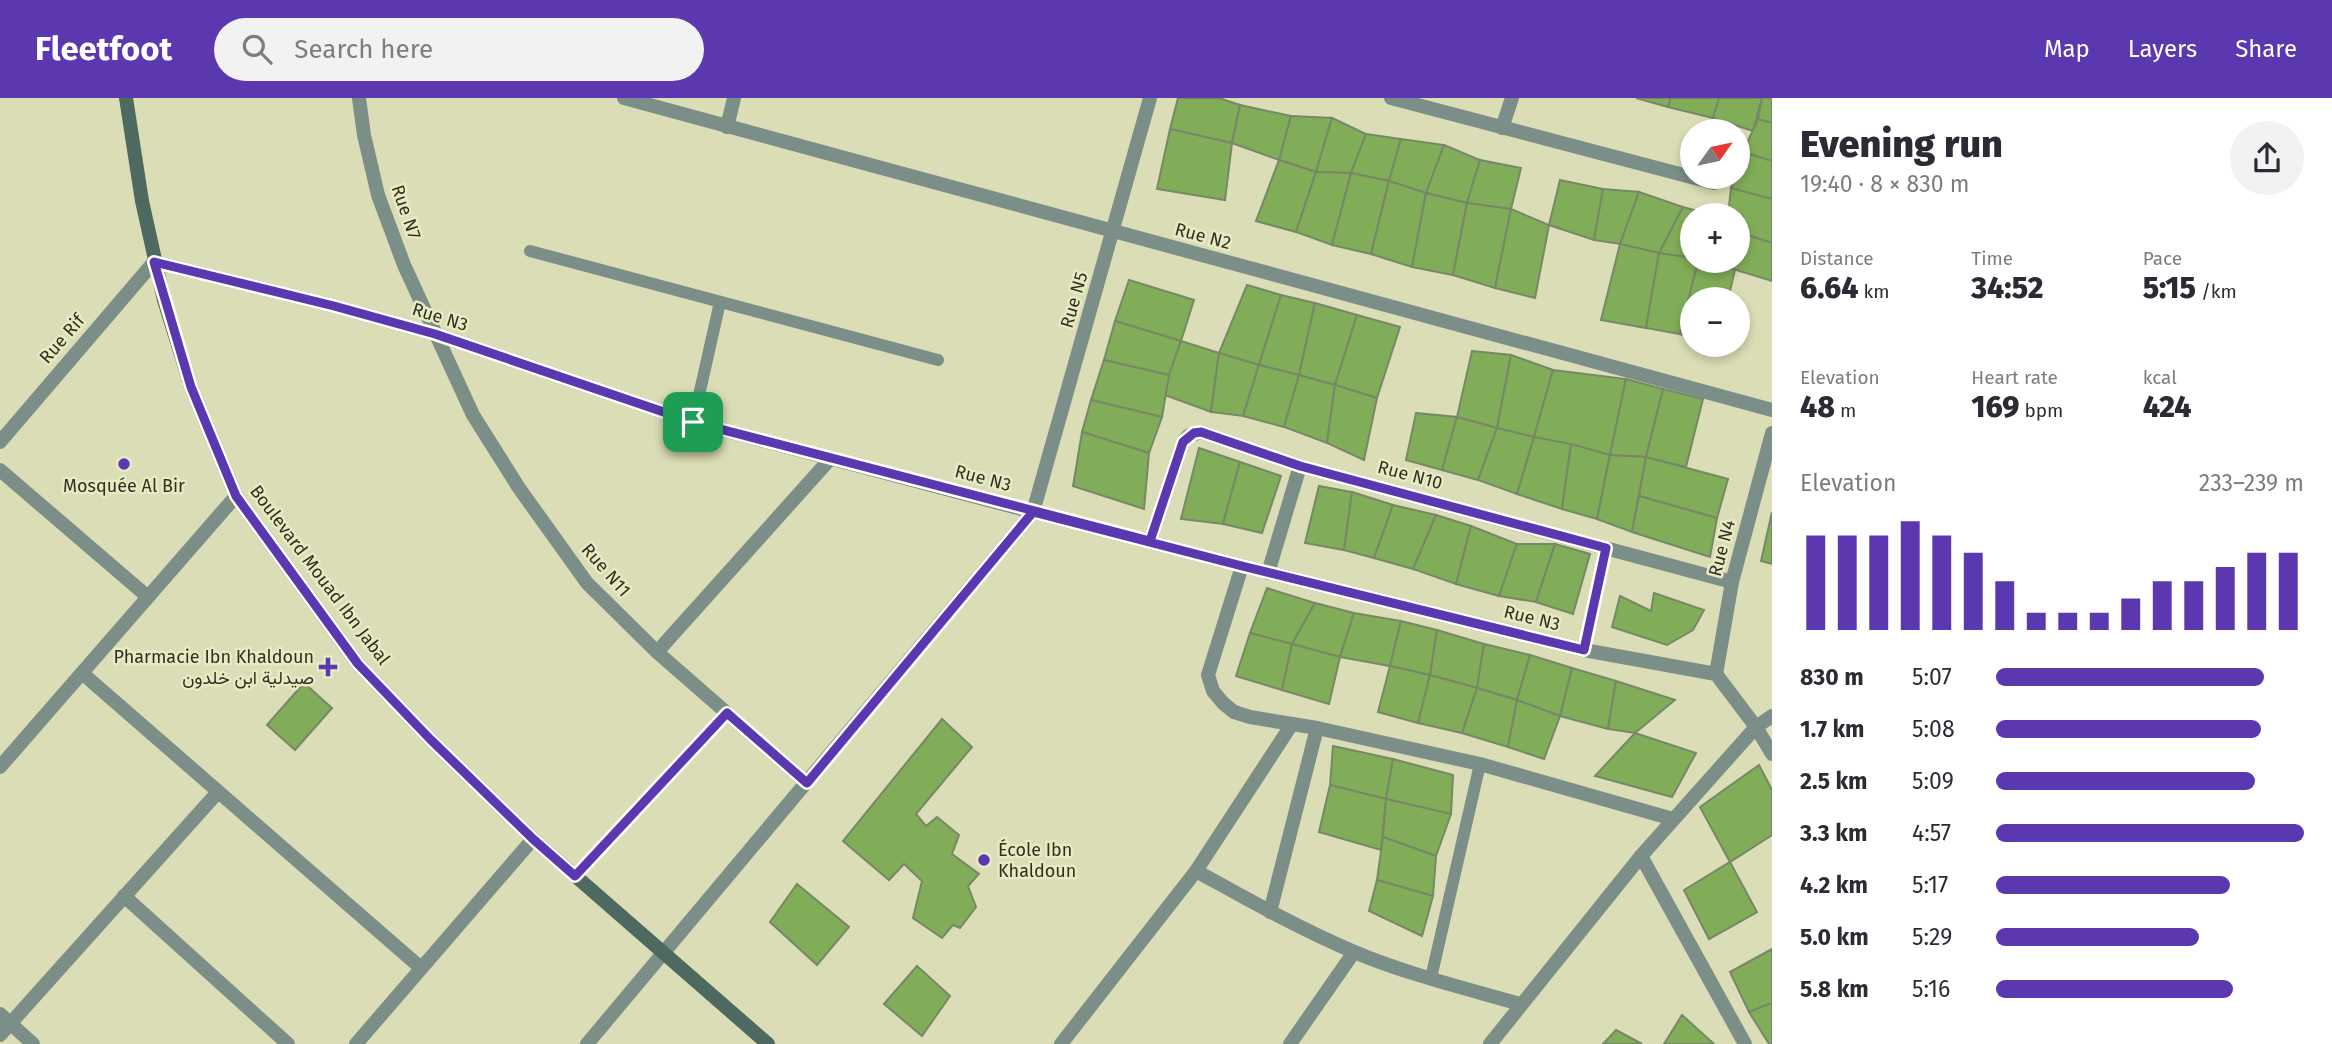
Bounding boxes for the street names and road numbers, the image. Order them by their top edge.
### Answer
street label: Rue N7 [386,182,426,242]
street label: Rue N2 [1173,218,1234,254]
street label: Rue N5 [1056,269,1092,331]
street label: Rue N3 [409,298,471,336]
street label: Rue Rif [35,308,91,368]
street label: Rue N10 [1375,456,1445,494]
street label: Rue N3 [953,460,1013,496]
street label: Boulevard Mouad Ibn Jabal [245,481,395,669]
street label: Rue N4 [1704,517,1740,579]
street label: Rue N11 [577,539,635,601]
street label: Rue N3 [1502,600,1562,636]

